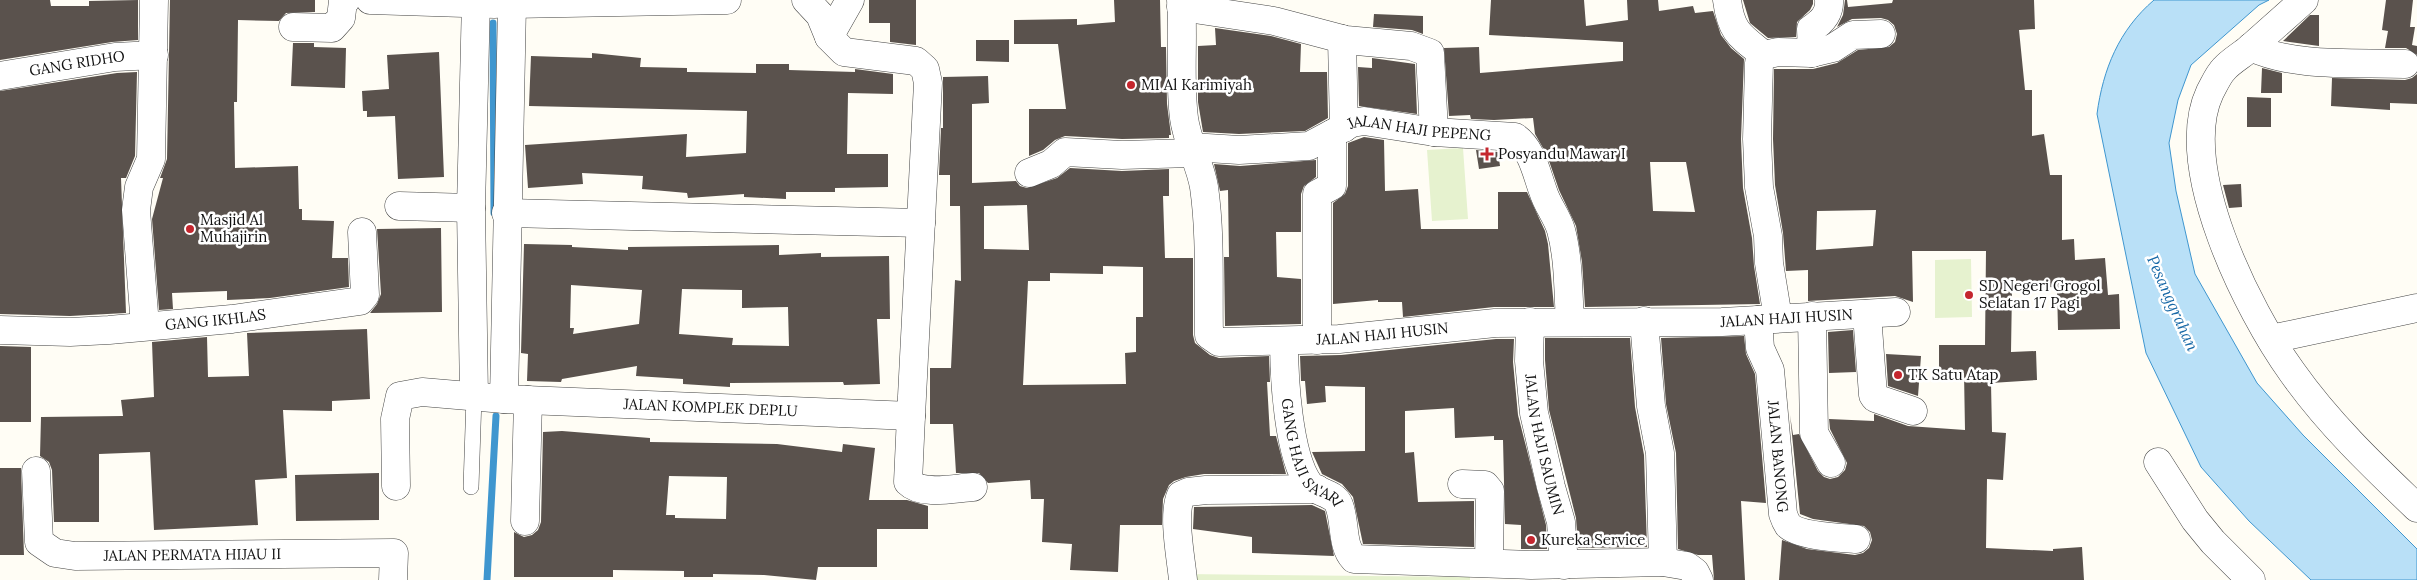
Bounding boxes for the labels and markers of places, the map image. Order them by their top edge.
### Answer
place label: MI Al Karimiyah [1141,75,1252,94]
marker: MI Al Karimiyah [1125,79,1137,91]
place label: Posyandu Mawar I [1498,144,1626,163]
marker: Posyandu Mawar I [1480,147,1494,161]
place label: Masjid Al Muhajirin [200,210,267,246]
marker: Masjid Al Muhajirin [184,223,196,235]
place label: SD Negeri Grogol Selatan 17 Pagi [1979,276,2101,312]
marker: SD Negeri Grogol Selatan 17 Pagi [1963,289,1975,301]
place label: TK Satu Atap [1908,365,1998,384]
marker: TK Satu Atap [1892,369,1904,381]
place label: Kureka Service [1541,530,1645,549]
marker: Kureka Service [1525,534,1537,546]

